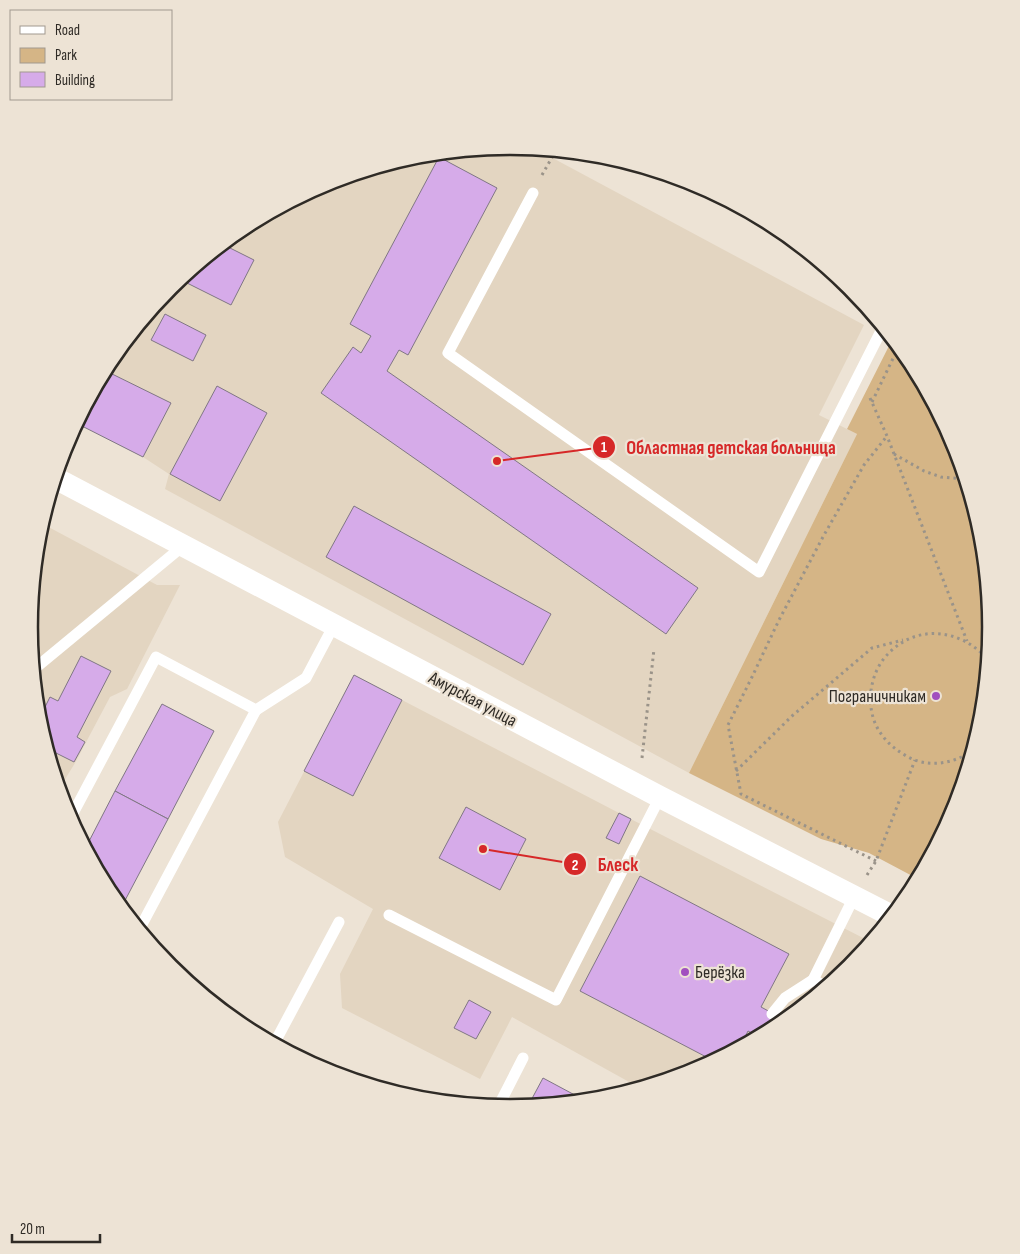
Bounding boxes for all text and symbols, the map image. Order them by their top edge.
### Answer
legend [10,10,172,100]
text: Road [55,21,80,40]
text: Park [55,46,77,65]
text: Building [55,71,95,90]
callout: Областная детская больница [591,430,846,464]
text: Областная детская больница [626,437,836,460]
text: 1 [601,438,607,457]
street label: Амурская улица [424,667,520,731]
place label: Пограничникам [829,686,926,707]
marker: Пограничникам [930,690,942,702]
callout: Блеск [563,847,648,881]
text: Блеск [598,854,638,877]
text: 2 [572,856,578,875]
place label: Берёзка [695,962,745,983]
marker: Берёзка [679,966,691,978]
scale bar [12,1212,100,1244]
text: 20 m [20,1220,45,1239]

